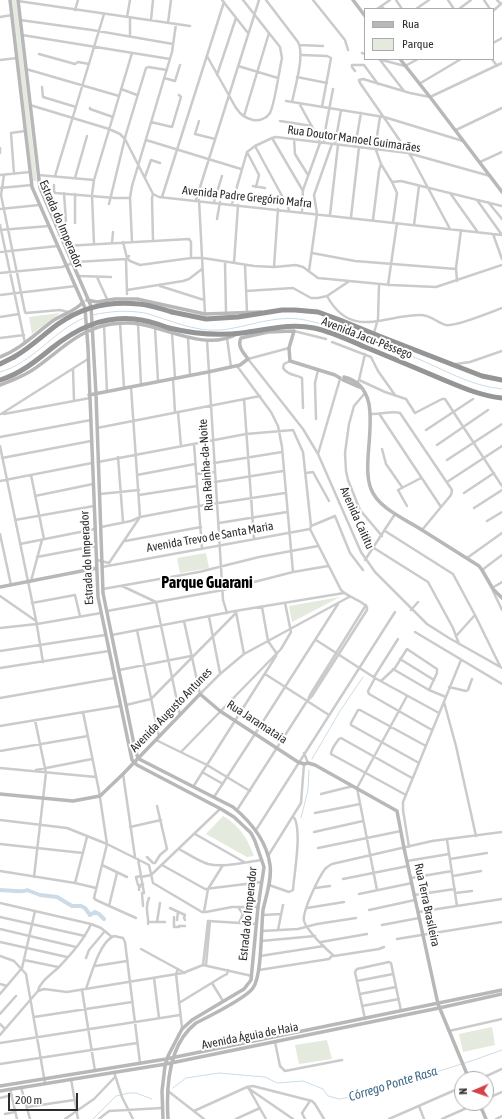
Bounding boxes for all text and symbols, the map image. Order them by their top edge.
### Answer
legend [364,8,494,60]
text: Rua [402,17,419,31]
text: Parque [402,37,434,51]
street label: Rua Doutor Manoel Guimarães [286,123,422,155]
street label: Estrada do Imperador [36,178,86,270]
street label: Avenida Padre Gregório Mafra [181,183,313,211]
street label: Avenida Jacu-Pêssego [320,314,414,362]
street label: Rua Rainha-da-Noite [196,419,216,511]
street label: Avenida Caititu [337,485,377,551]
street label: Estrada do Imperador [77,511,97,605]
street label: Avenida Trevo de Santa Maria [145,519,275,555]
district label: Parque Guarani [161,573,253,593]
street label: Avenida Augusto Antunes [127,665,215,755]
street label: Rua Jaramataia [224,697,290,747]
street label: Rua Terra Brasileira [411,862,443,948]
street label: Estrada do Imperador [236,866,260,962]
street label: Avenida Águia de Haia [200,1020,300,1052]
water label: Córrego Ponte Rasa [347,1063,439,1105]
north arrow [454,1071,494,1111]
scale bar [10,1085,80,1111]
text: N [457,1088,469,1095]
text: 200 m [15,1093,42,1107]

